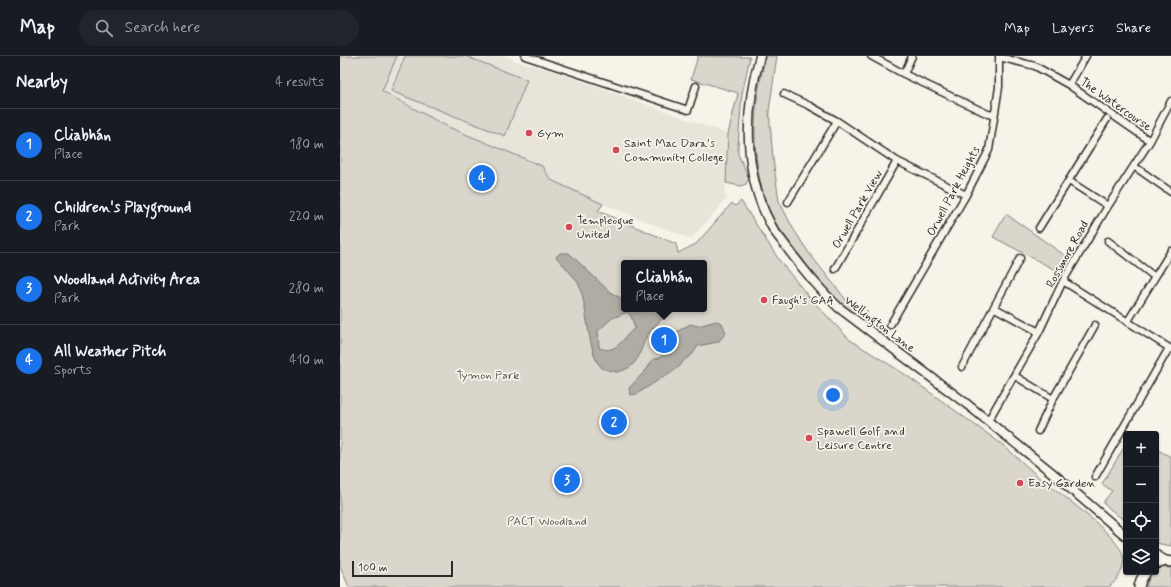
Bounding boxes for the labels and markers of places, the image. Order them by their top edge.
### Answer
place label: Gym [537,126,564,142]
marker: Gym [524,128,534,138]
place label: Saint Mac Dara's Community College [624,136,724,166]
marker: Saint Mac Dara's Community College [611,145,621,155]
pin: 4 [469,163,495,193]
place label: Templeogue United [577,213,634,243]
marker: Templeogue United [564,222,574,232]
place label: Faugh's GAA [772,293,834,310]
marker: Faugh's GAA [759,295,769,305]
pin: 1 [651,325,677,355]
pin: 2 [601,407,627,437]
place label: Spawell Golf and Leisure Centre [817,424,905,454]
marker: Spawell Golf and Leisure Centre [804,433,814,443]
pin: 3 [554,465,580,495]
place label: Easy Garden [1028,476,1096,492]
marker: Easy Garden [1015,478,1025,488]

